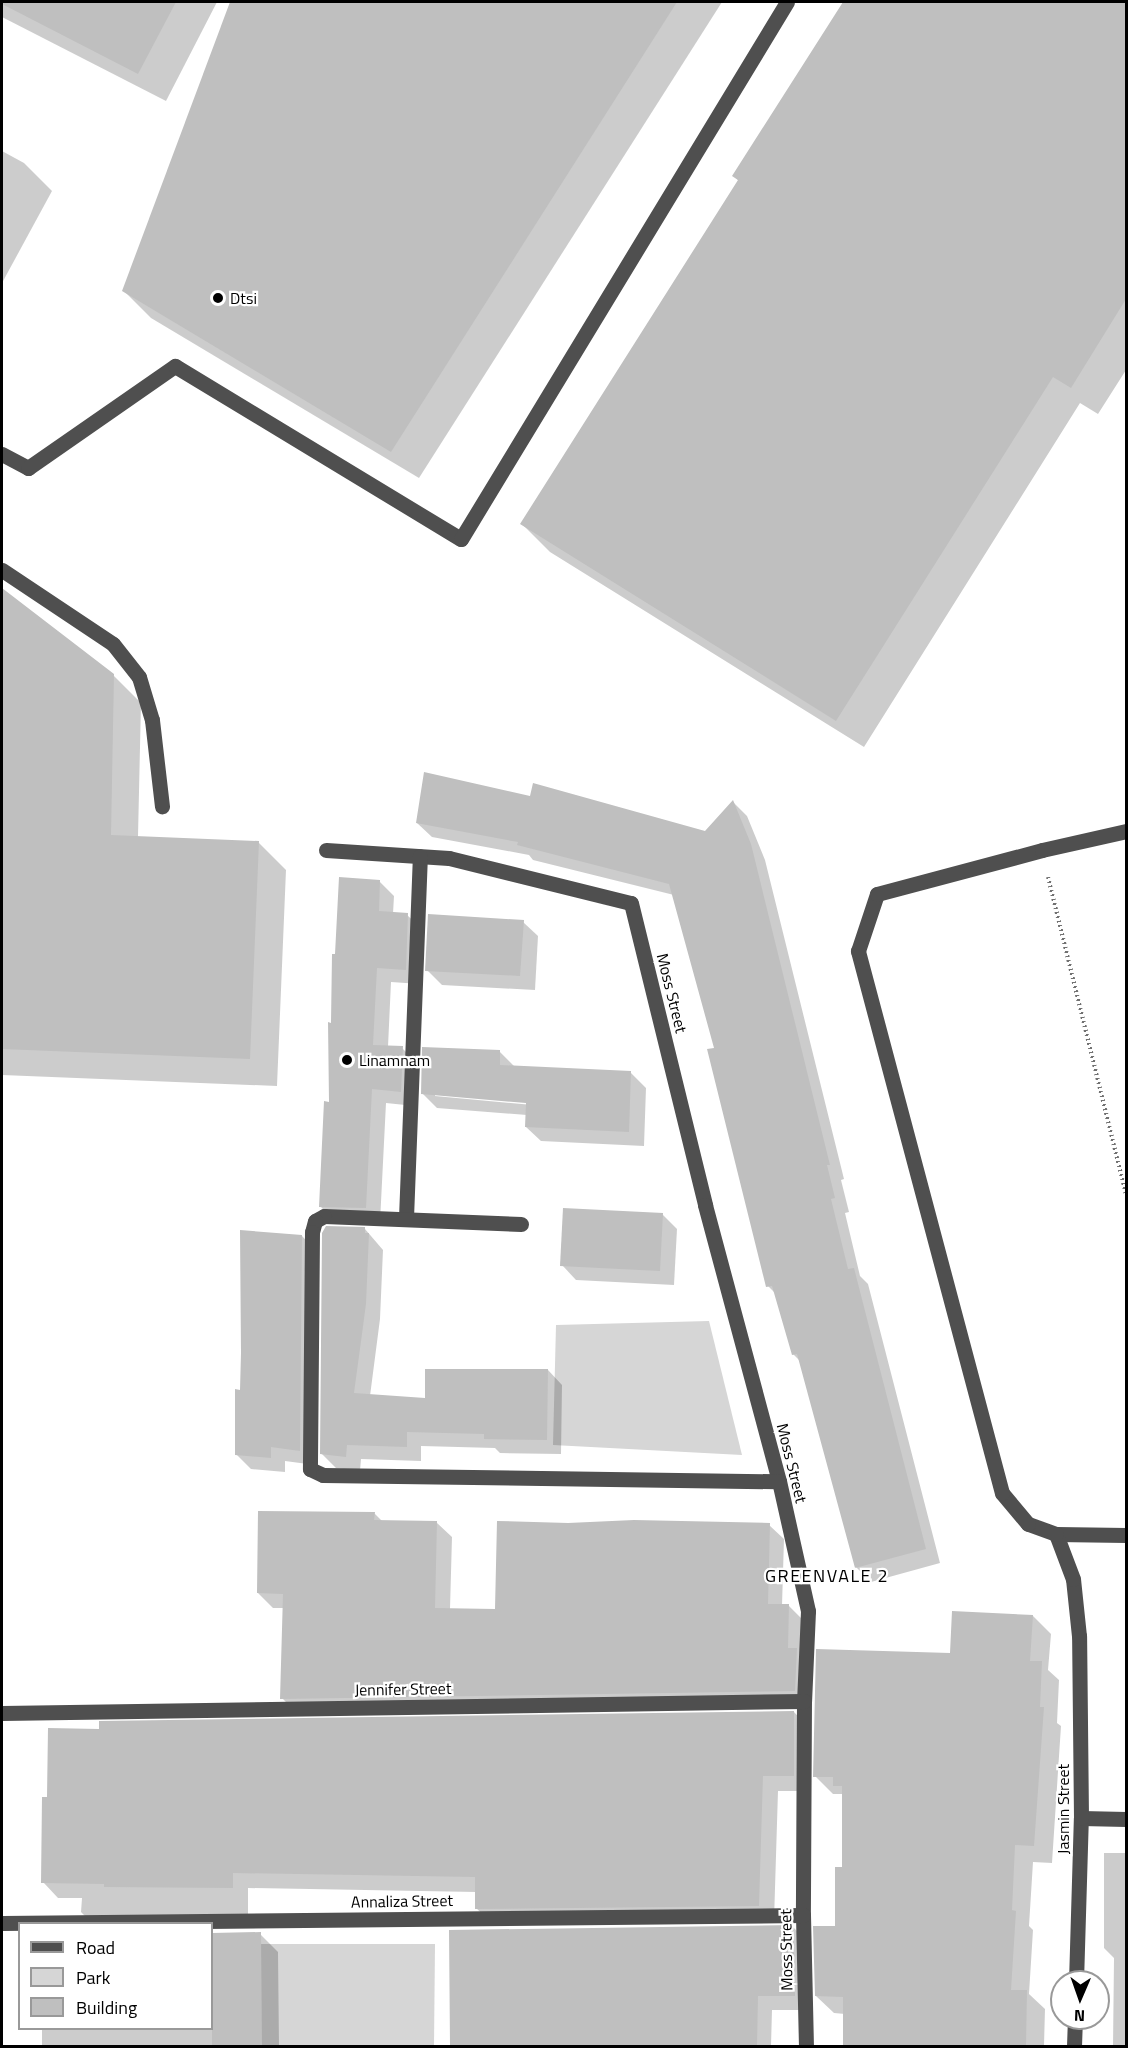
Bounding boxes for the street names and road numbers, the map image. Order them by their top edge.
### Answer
street label: Moss Street [653,951,691,1035]
street label: Moss Street [773,1421,811,1505]
street label: Jennifer Street [354,1679,452,1699]
street label: Jasmin Street [1053,1764,1073,1854]
street label: Annaliza Street [351,1891,453,1911]
street label: Moss Street [776,1909,796,1991]

